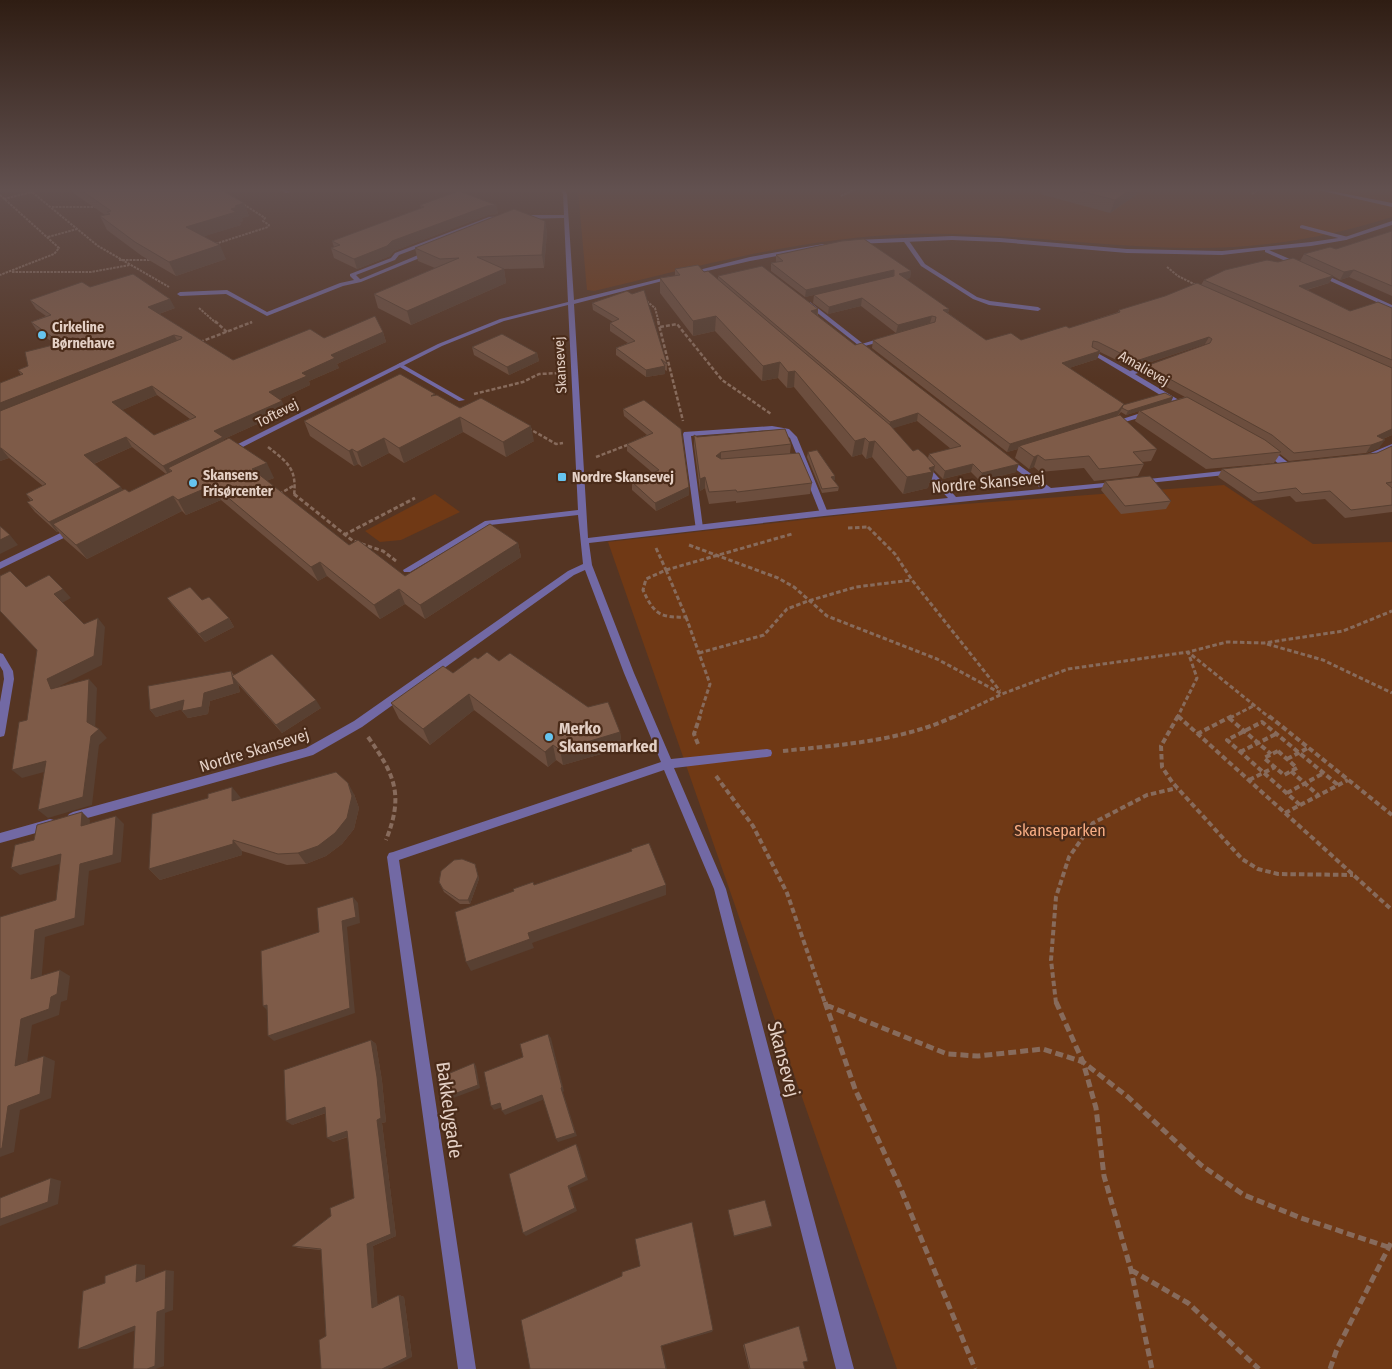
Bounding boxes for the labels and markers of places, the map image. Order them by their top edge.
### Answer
place label: Cirkeline Børnehave [52,319,115,352]
marker: Cirkeline Børnehave [36,329,48,341]
place label: Skansens Frisørcenter [203,467,274,500]
place label: Nordre Skansevej [572,469,674,486]
marker: Nordre Skansevej [556,471,568,483]
marker: Skansens Frisørcenter [187,477,199,489]
place label: Merko Skansemarked [559,719,657,756]
marker: Merko Skansemarked [543,731,555,743]

